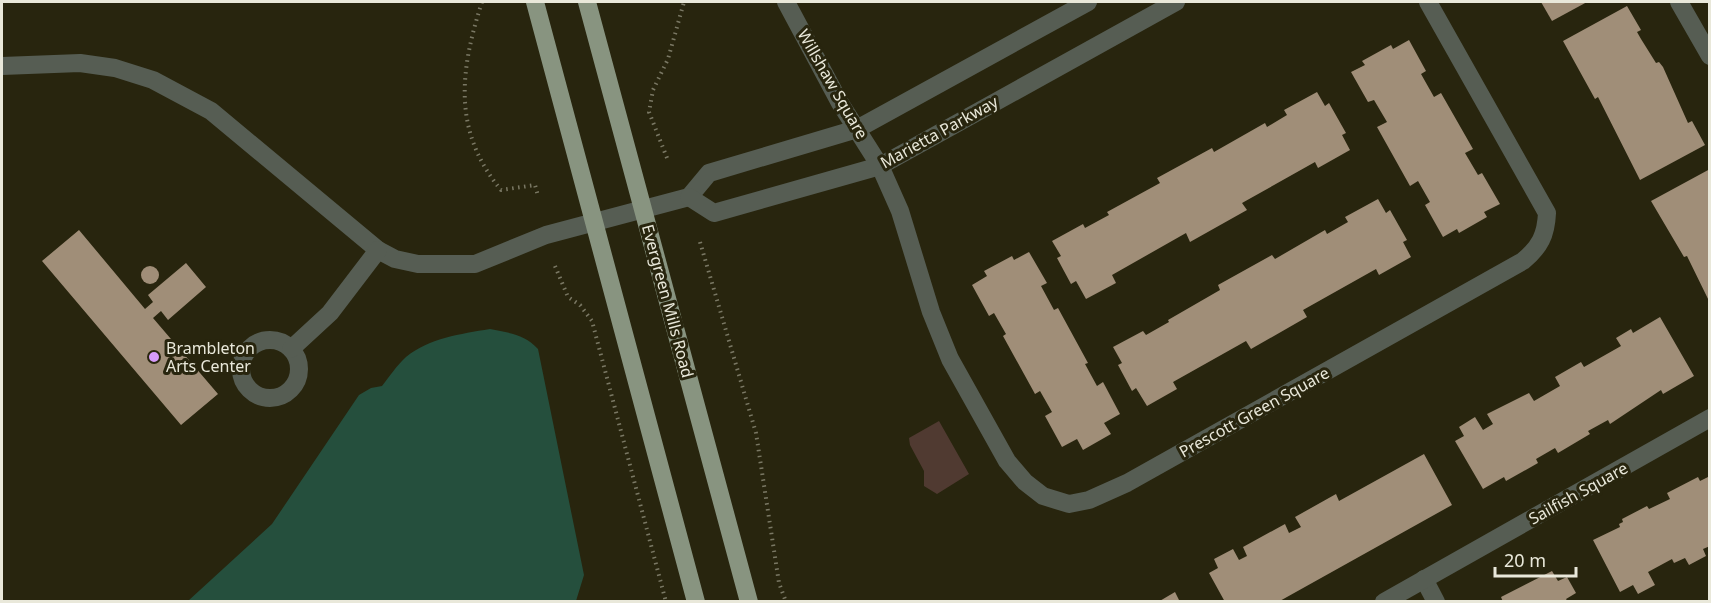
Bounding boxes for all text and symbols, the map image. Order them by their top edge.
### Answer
street label: Willshaw Square [793,25,873,143]
street label: Marietta Parkway [876,90,1003,173]
street label: Evergreen Mills Road [637,222,699,380]
place label: Brambleton Arts Center [166,337,255,377]
marker: Brambleton Arts Center [147,350,161,364]
street label: Prescott Green Square [1175,362,1333,462]
street label: Sailfish Square [1524,457,1632,529]
scale bar [1495,540,1576,578]
text: 20 m [1504,548,1546,572]

